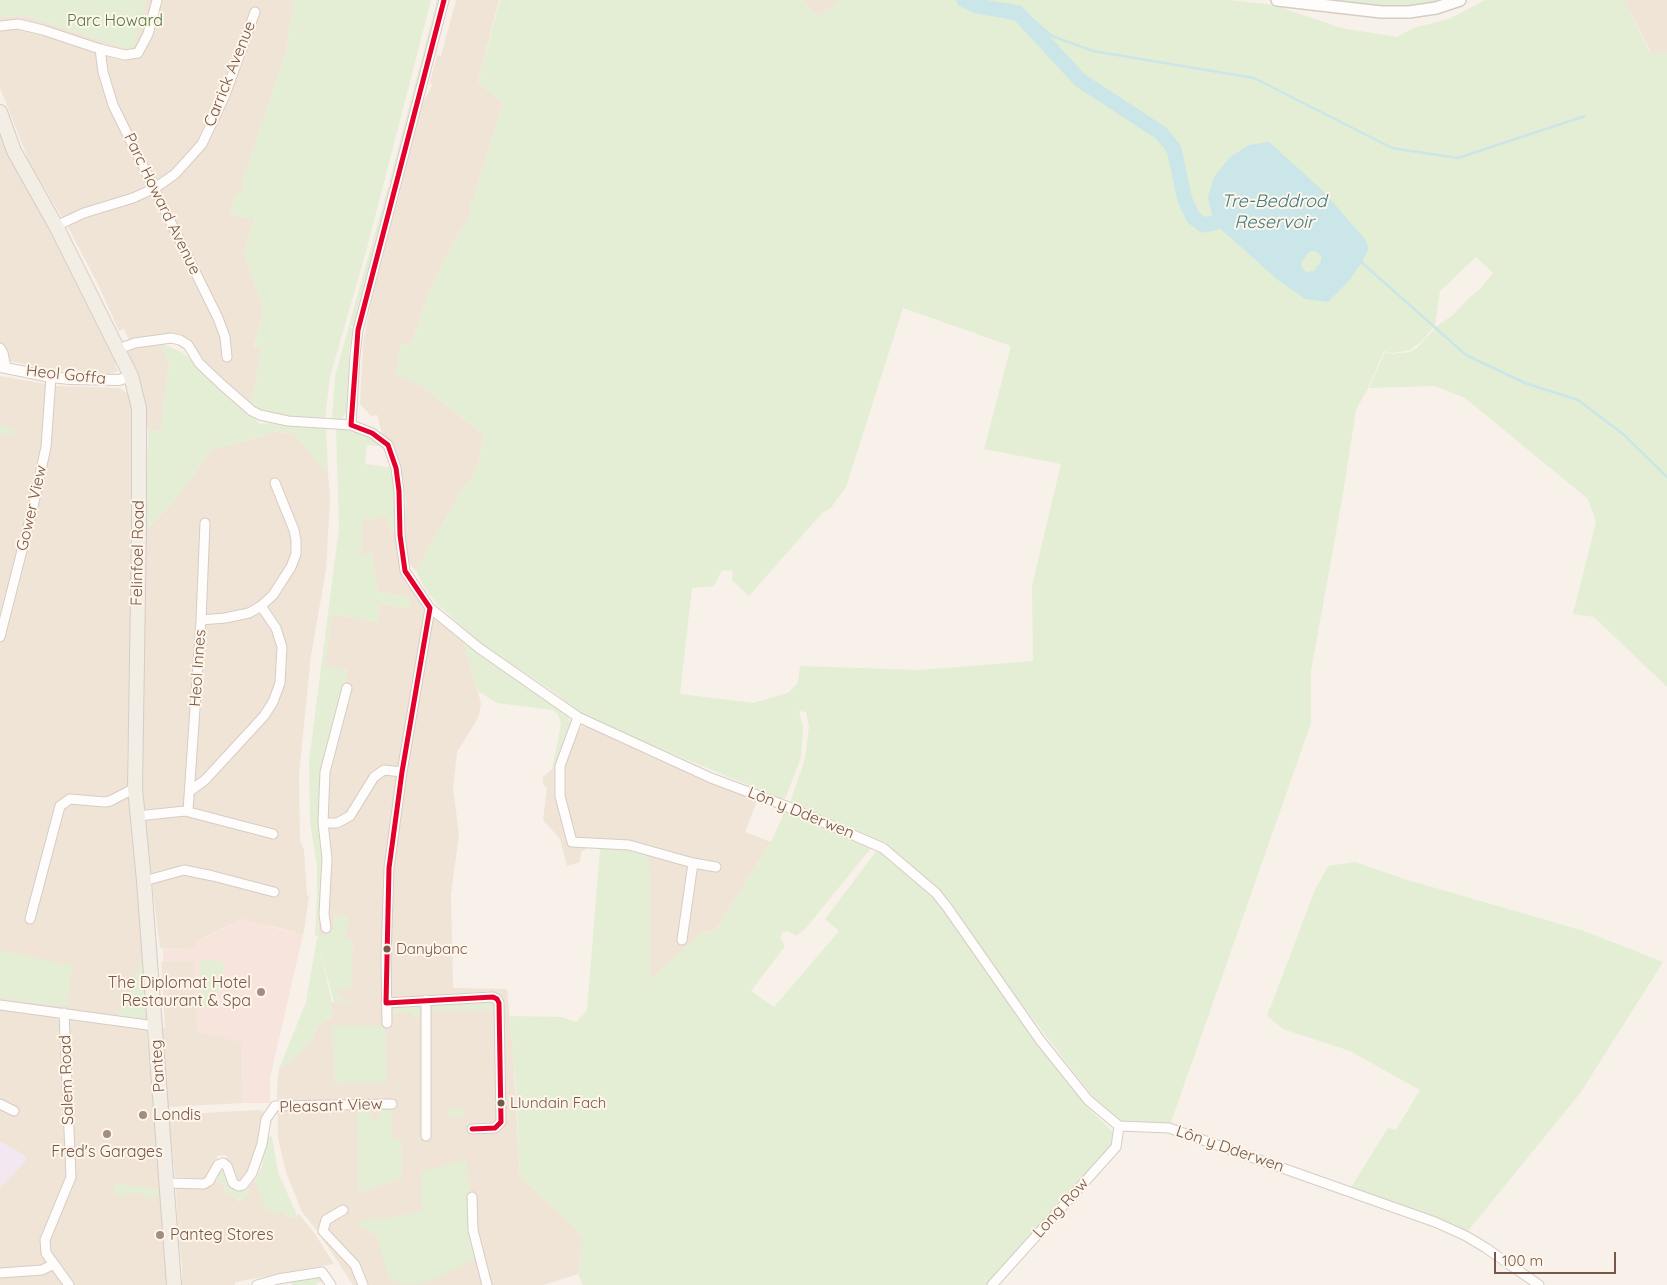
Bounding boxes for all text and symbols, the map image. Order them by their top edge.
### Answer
park label: Parc Howard [67,11,163,31]
street label: Carrick Avenue [200,19,260,129]
street label: Parc Howard Avenue [119,130,205,278]
water label: Tre-Beddrod Reservoir [1221,191,1327,233]
street label: Heol Goffa [25,361,107,389]
street label: Gower View [13,463,51,553]
street label: Felinfoel Road [127,500,149,606]
street label: Heol Innes [186,629,210,707]
street label: Lôn y Dderwen [745,783,857,843]
place label: Danybanc [396,940,468,958]
marker: Danybanc [382,944,392,954]
place label: The Diplomat Hotel Restaurant & Spa [108,973,251,1011]
marker: The Diplomat Hotel Restaurant & Spa [255,986,267,998]
street label: Salem Road [56,1035,78,1125]
street label: Panteg [147,1039,169,1093]
place label: Llundain Fach [510,1094,606,1112]
street label: Pleasant View [279,1095,383,1117]
marker: Llundain Fach [496,1098,506,1108]
place label: Londis [153,1105,201,1125]
marker: Londis [137,1109,149,1121]
street label: Lôn y Dderwen [1174,1122,1286,1176]
marker: Fred's Garages [101,1128,113,1140]
place label: Fred's Garages [51,1142,163,1162]
street label: Long Row [1029,1174,1093,1242]
place label: Panteg Stores [170,1225,273,1245]
marker: Panteg Stores [154,1229,166,1241]
scale bar [1497,1242,1620,1274]
text: 100 m [1502,1251,1543,1270]

